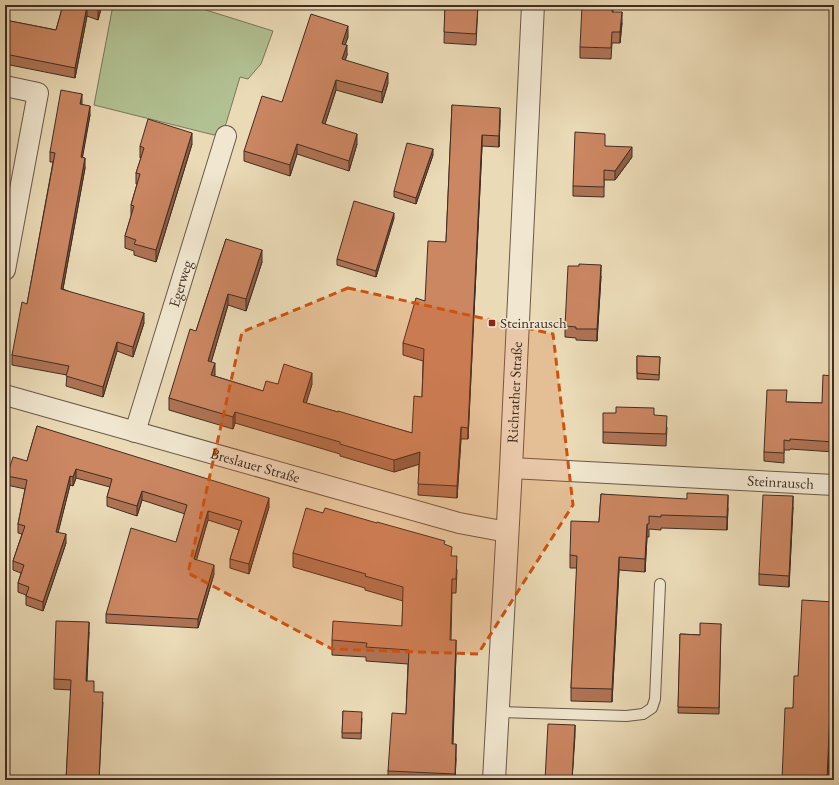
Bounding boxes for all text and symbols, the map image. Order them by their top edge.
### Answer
street label: Egerweg [164,257,196,310]
place label: Steinrausch [500,313,567,332]
marker: Steinrausch [487,318,497,328]
street label: Richrather Straße [502,341,526,444]
street label: Breslauer Straße [208,443,302,487]
street label: Steinrausch [747,470,815,493]

